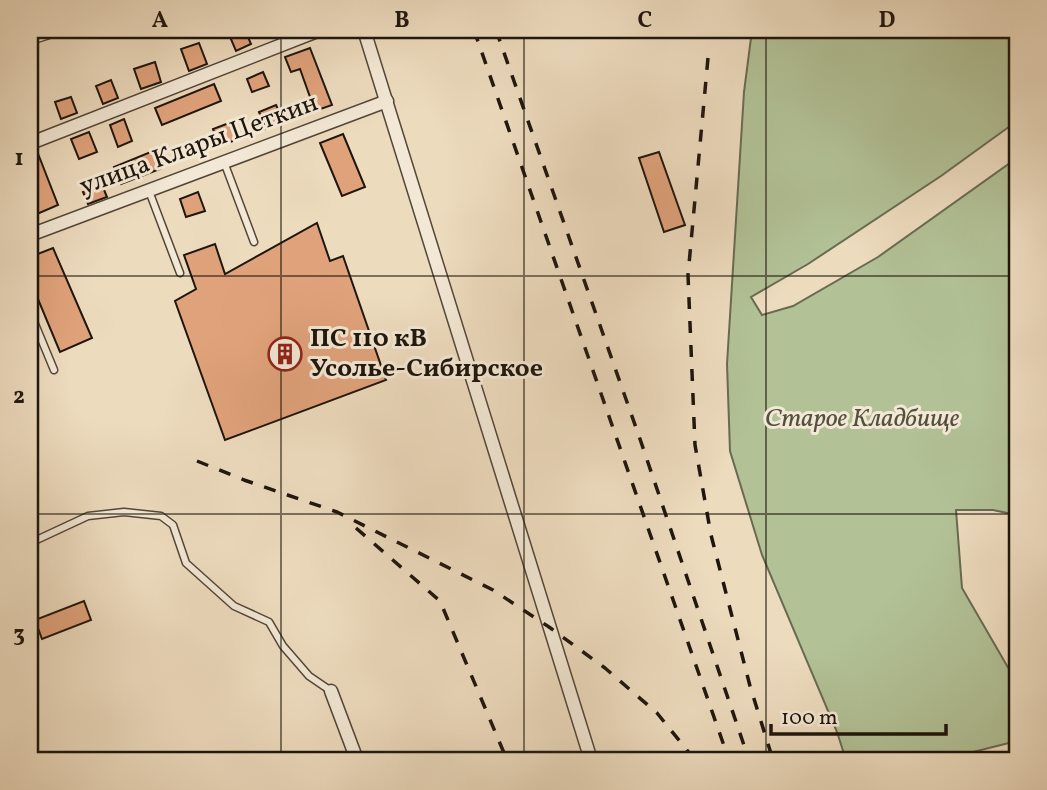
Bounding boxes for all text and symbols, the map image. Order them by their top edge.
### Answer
text: A [152,5,168,37]
text: B [394,5,410,37]
text: C [638,5,652,37]
text: D [879,5,896,37]
street label: улица Клары Цеткин [75,85,323,205]
text: 1 [14,143,24,175]
place label: ПС 110 кВ Усолье-Сибирское [310,321,543,387]
building icon: ПС 110 кВ Усолье-Сибирское [266,335,304,373]
text: 2 [13,381,25,413]
park label: Старое Кладбище [765,401,960,437]
text: 3 [13,619,25,651]
scale bar [771,692,946,736]
text: 100 m [781,704,838,733]

